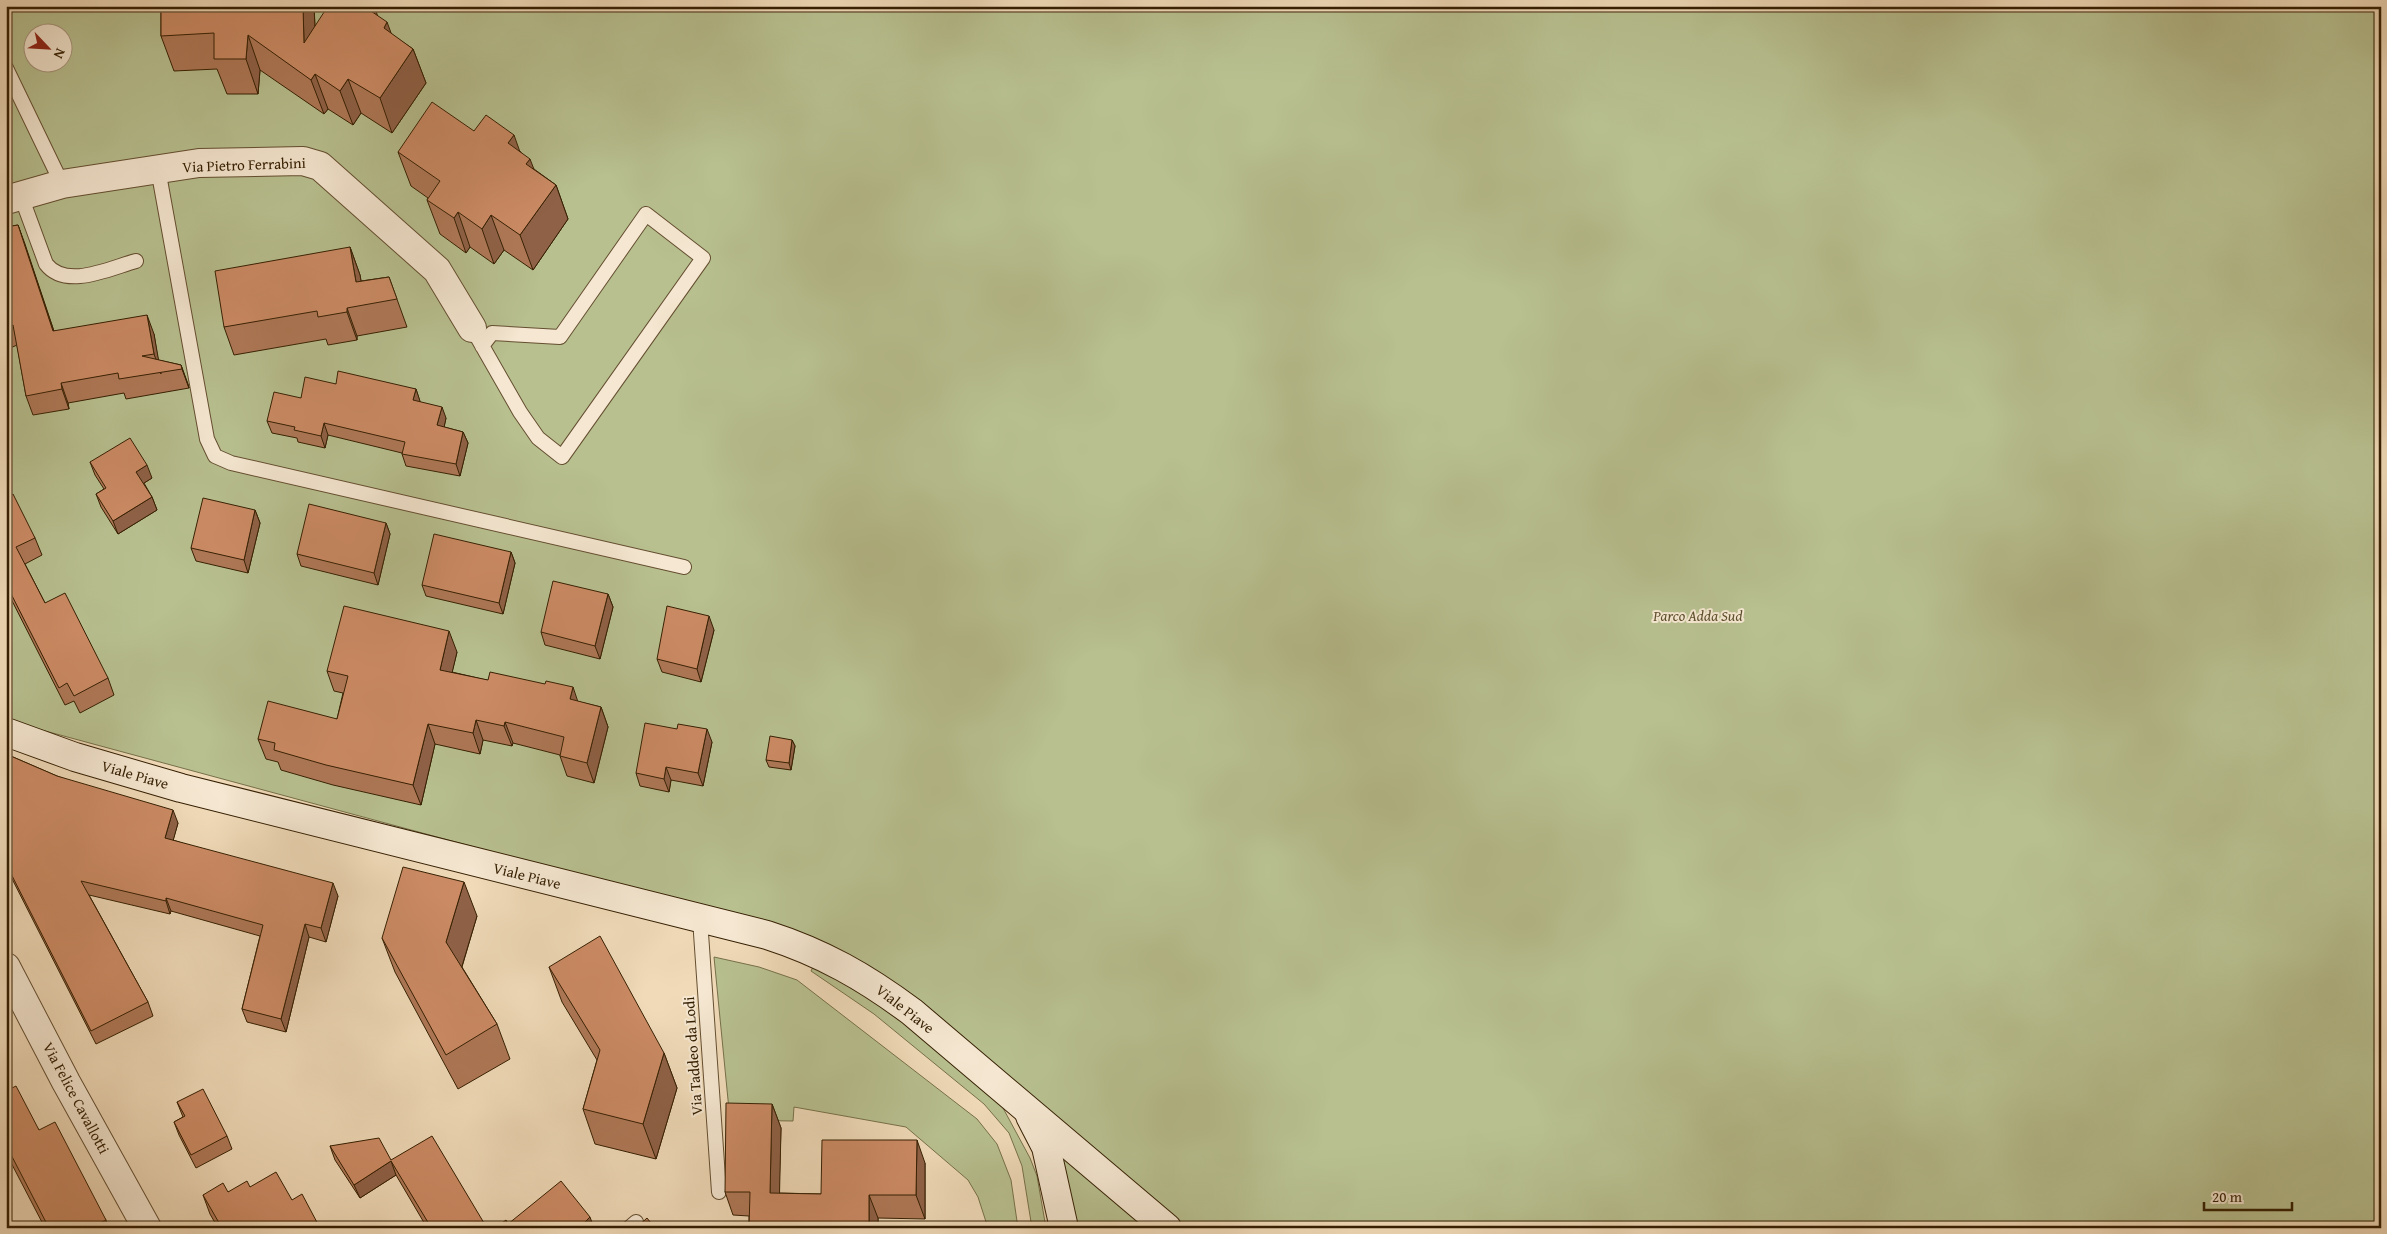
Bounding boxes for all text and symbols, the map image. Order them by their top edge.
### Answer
north arrow [22,22,72,72]
text: N [48,45,71,63]
street label: Via Pietro Ferrabini [182,152,306,177]
park label: Parco Adda Sud [1652,605,1743,626]
street label: Viale Piave [99,755,171,794]
street label: Viale Piave [491,857,563,894]
street label: Viale Piave [872,979,939,1038]
street label: Via Taddeo da Lodi [678,996,707,1116]
street label: Via Felice Cavallotti [38,1038,115,1157]
scale bar [2204,1179,2292,1211]
text: 20 m [2212,1186,2243,1207]

